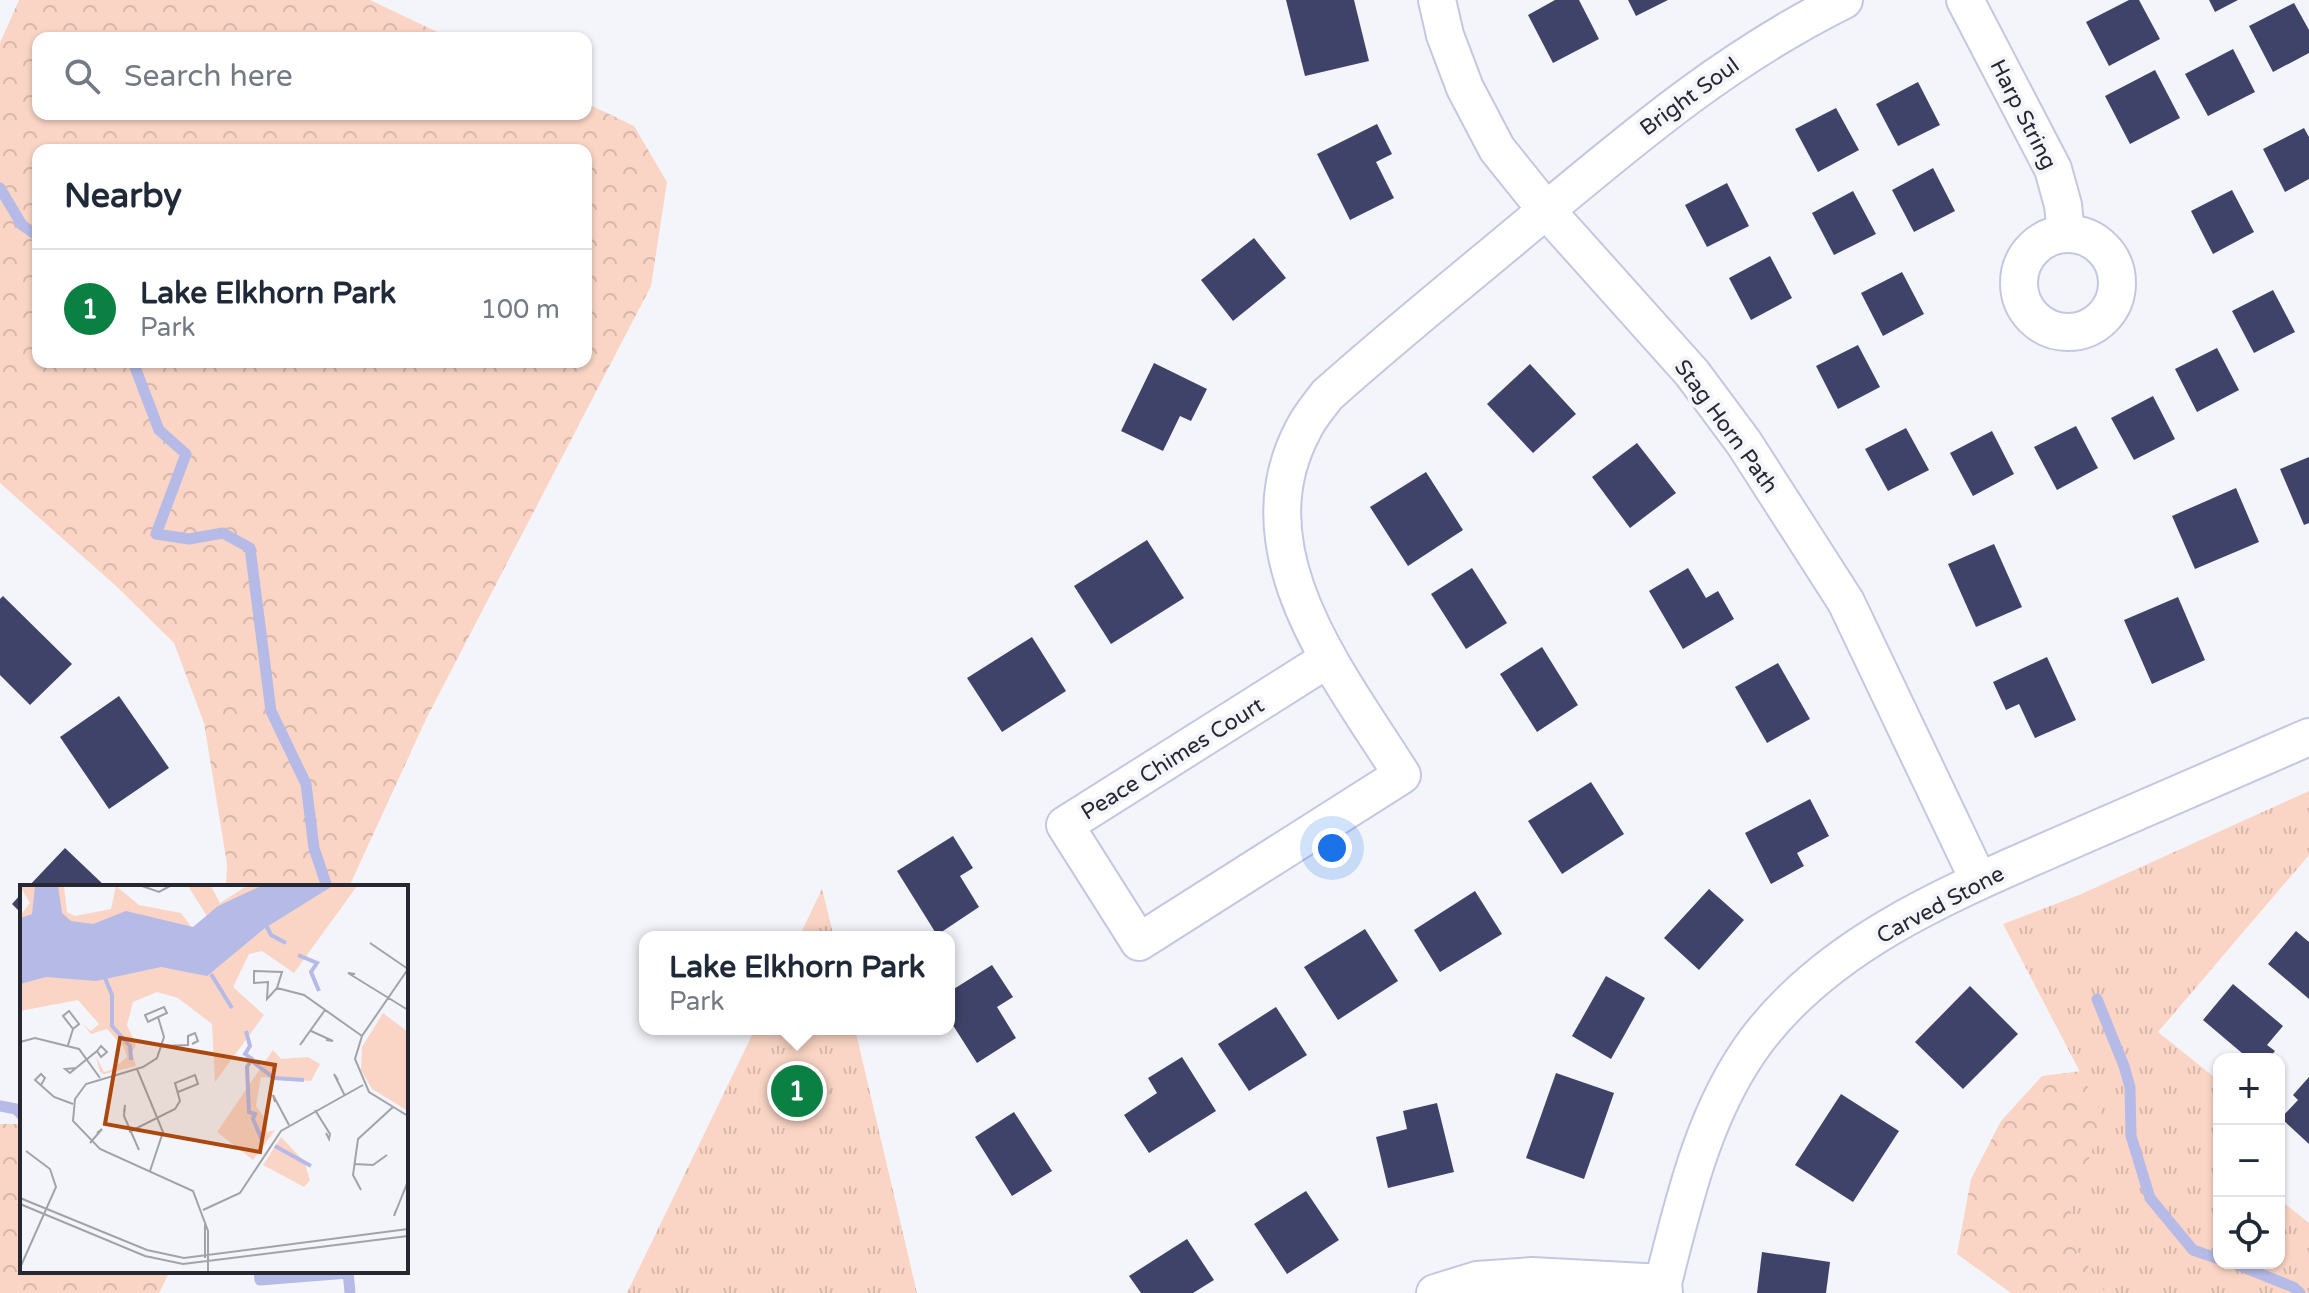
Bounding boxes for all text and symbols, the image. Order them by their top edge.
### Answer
search box [32,32,592,120]
street label: Bright Soul [1635,52,1744,141]
icon: search [60,54,104,98]
street label: Harp String [1984,55,2062,174]
text: Search here [124,58,293,95]
text: Nearby [64,176,182,217]
text: Lake Elkhorn Park [140,275,396,312]
text: 1 [82,294,98,325]
text: 100 m [480,294,560,325]
text: Park [140,312,196,343]
street label: Stag Horn Path [1669,355,1783,498]
street label: Peace Chimes Court [1076,692,1269,826]
your location [1312,828,1352,868]
street label: Carved Stone [1872,860,2008,949]
inset map [20,885,408,1273]
popup [639,931,955,1035]
text: Lake Elkhorn Park [669,949,925,986]
text: Park [669,986,724,1017]
map controls [2213,1053,2285,1269]
button: + [2213,1053,2285,1125]
pin: 1 [771,1061,823,1121]
button: − [2213,1125,2285,1197]
button: locate [2213,1197,2285,1269]

